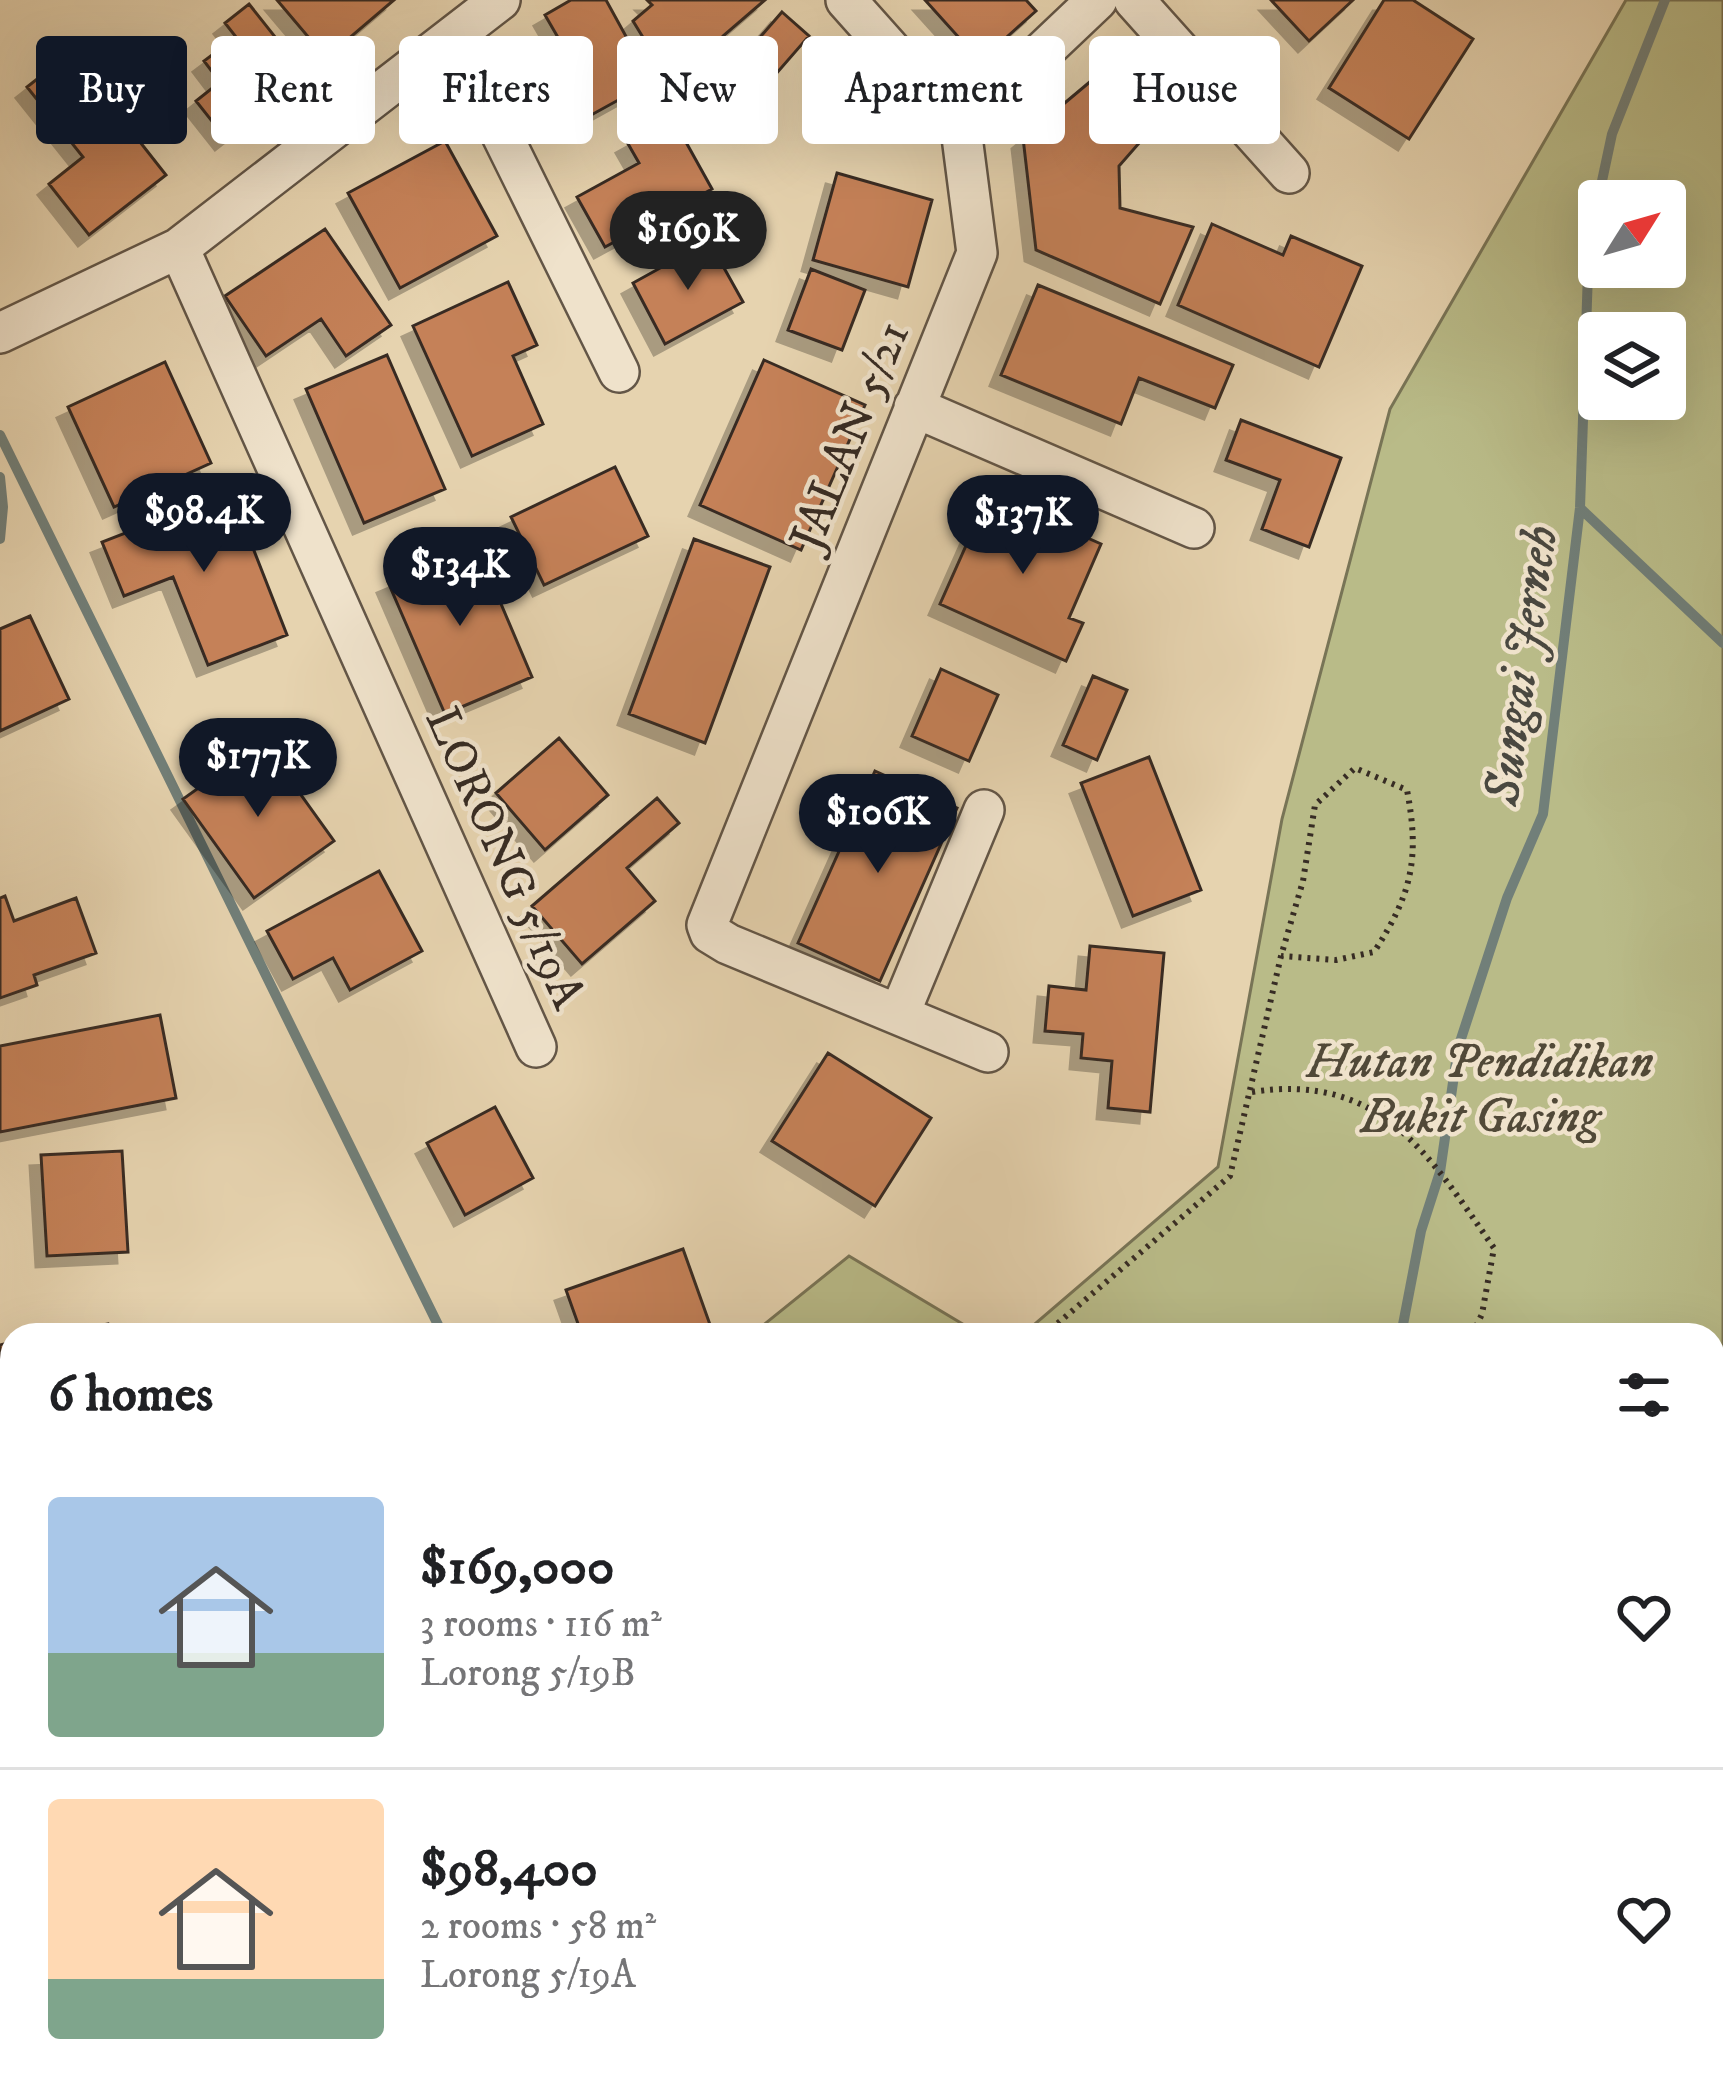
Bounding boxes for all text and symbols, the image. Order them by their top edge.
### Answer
chip: Buy [36,36,187,144]
chip: Rent [211,36,375,144]
chip: Filters [399,36,593,144]
chip: New [617,36,778,144]
chip: Apartment [802,36,1065,144]
chip: House [1089,36,1280,144]
north arrow [1578,180,1686,288]
map controls [1578,180,1686,420]
pin: $169K [604,191,772,293]
text: $169K [637,205,739,254]
button: layers [1578,312,1686,420]
street label: JALAN 5/21 [776,313,924,563]
pin: $98.4K [106,473,302,575]
pin: $137K [939,475,1107,577]
text: $98.4K [144,487,264,536]
text: $137K [974,489,1072,538]
water label: Sungai Jerneh [1471,521,1573,810]
pin: $134K [376,527,544,629]
text: $134K [410,541,510,590]
street label: LORONG 5/19A [411,698,598,1019]
pin: $177K [174,718,342,820]
text: $177K [206,732,310,781]
pin: $106K [794,774,962,876]
text: $106K [826,788,930,837]
park label: Hutan Pendidikan Bukit Gasing [1305,1033,1654,1148]
icon: filters [1611,1362,1677,1428]
text: 6 homes [48,1363,213,1427]
text: $169,000 [420,1536,614,1600]
icon: home [144,1545,288,1689]
icon: heart [1611,1584,1677,1650]
text: 3 rooms · 116 m² [420,1600,662,1649]
text: Lorong 5/19B [420,1649,636,1698]
text: $98,400 [420,1838,598,1902]
icon: home [144,1847,288,1991]
icon: heart [1611,1886,1677,1952]
text: 2 rooms · 58 m² [420,1902,656,1951]
text: Lorong 5/19A [420,1951,636,2000]

